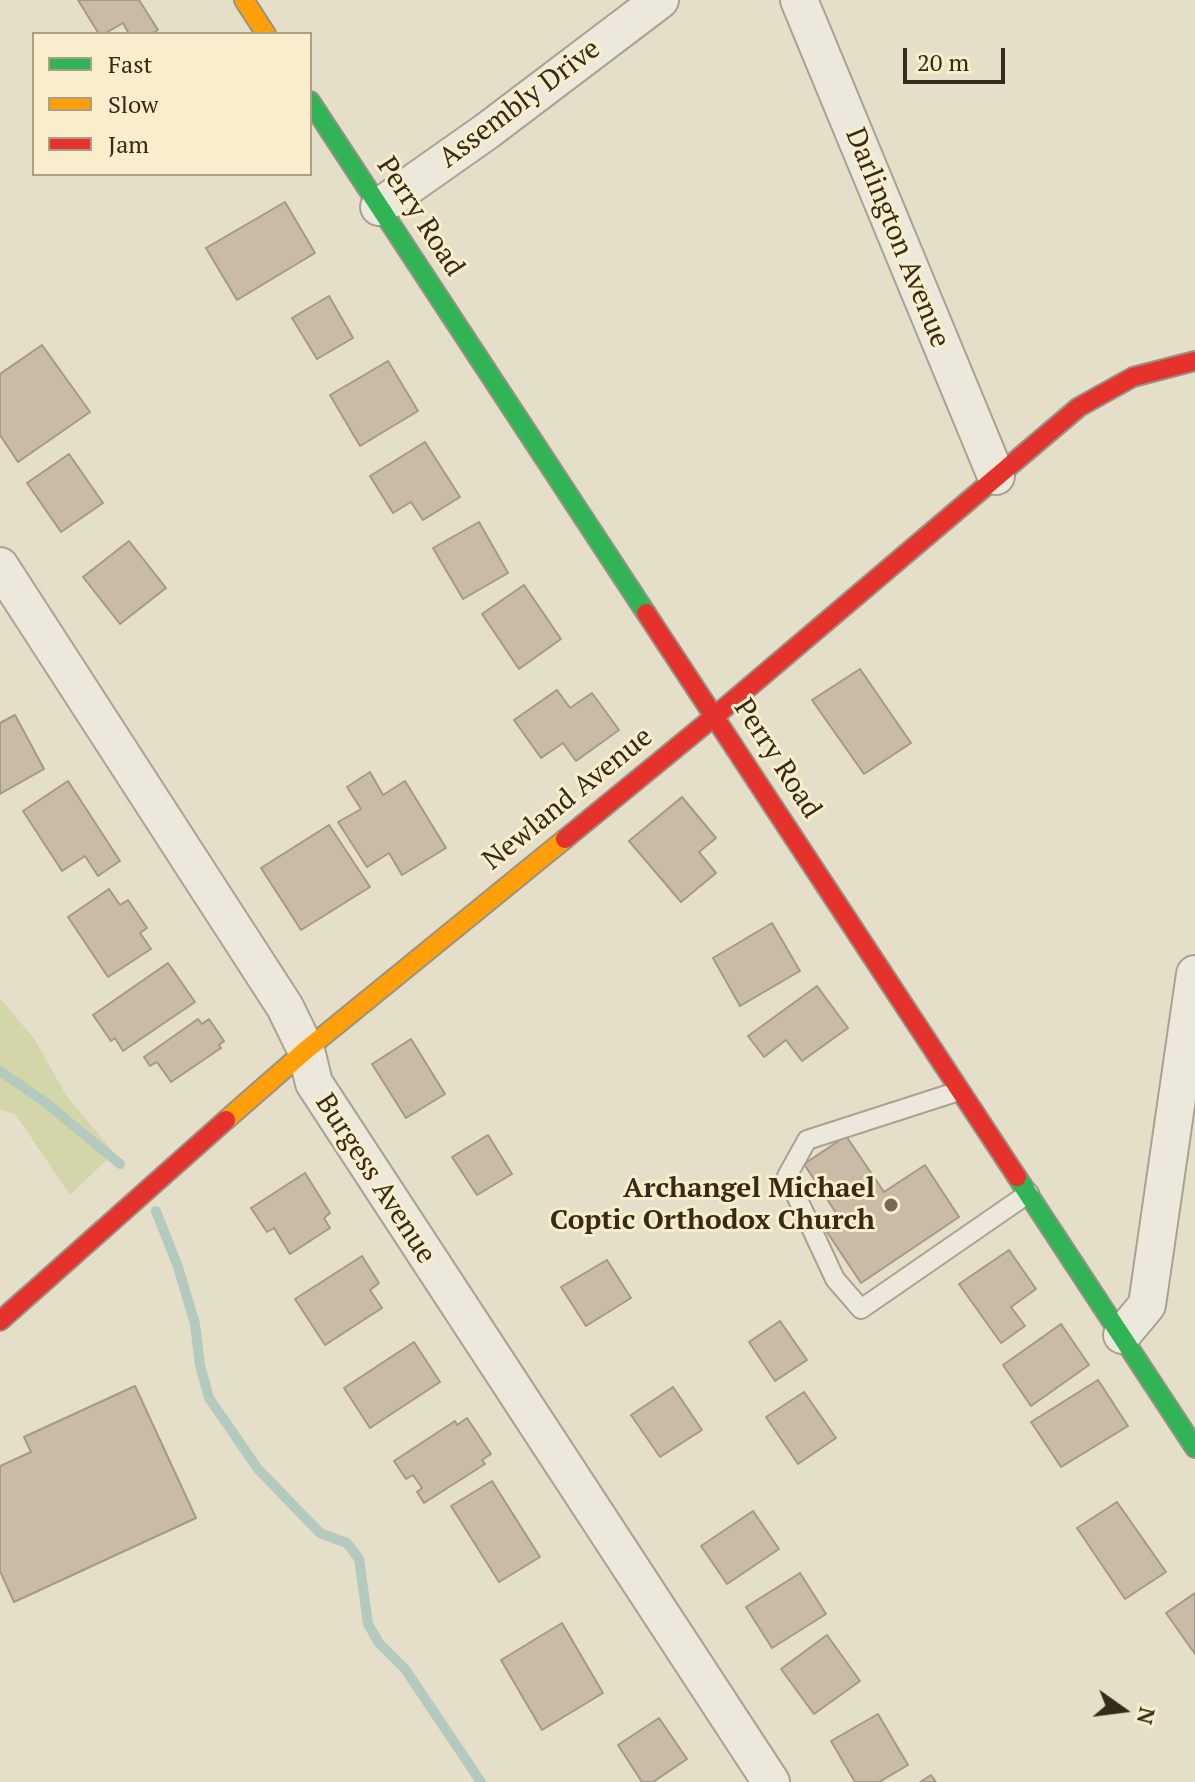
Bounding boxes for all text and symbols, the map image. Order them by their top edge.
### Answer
legend [32,32,312,176]
street label: Assembly Drive [433,32,607,176]
scale bar [907,32,1009,82]
text: 20 m [917,46,969,78]
text: Fast [108,48,152,80]
text: Slow [108,88,159,120]
street label: Darlington Avenue [838,123,956,353]
text: Jam [108,128,149,160]
street label: Perry Road [369,151,471,283]
street label: Perry Road [726,693,828,825]
street label: Newland Avenue [477,720,659,878]
street label: Burgess Avenue [308,1088,442,1270]
place label: Archangel Michael Coptic Orthodox Church [550,1172,875,1238]
marker: Archangel Michael Coptic Orthodox Church [882,1196,900,1214]
north arrow [1083,1670,1163,1750]
text: N [1131,1704,1163,1728]

